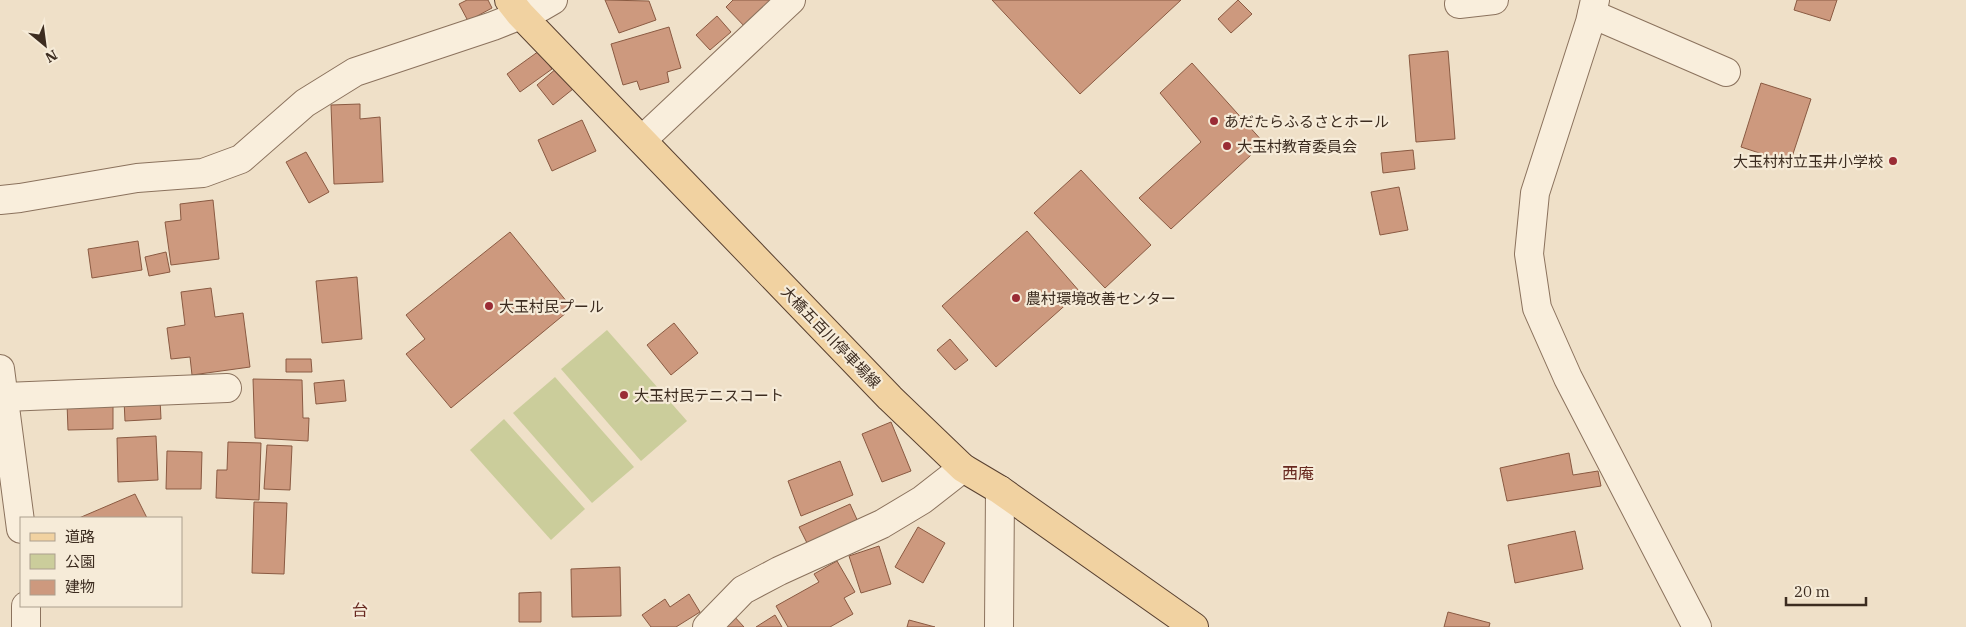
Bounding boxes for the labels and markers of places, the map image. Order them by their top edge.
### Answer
place label: あだたらふるさとホール [1224,112,1389,131]
marker: あだたらふるさとホール [1208,115,1220,127]
place label: 大玉村教育委員会 [1237,137,1357,156]
marker: 大玉村教育委員会 [1221,140,1233,152]
place label: 大玉村村立玉井小学校 [1733,152,1883,171]
marker: 大玉村村立玉井小学校 [1887,155,1899,167]
place label: 農村環境改善センター [1026,289,1176,308]
marker: 農村環境改善センター [1010,292,1022,304]
place label: 大玉村民プール [499,297,604,316]
marker: 大玉村民プール [483,300,495,312]
place label: 大玉村民テニスコート [634,386,784,405]
marker: 大玉村民テニスコート [618,389,630,401]

